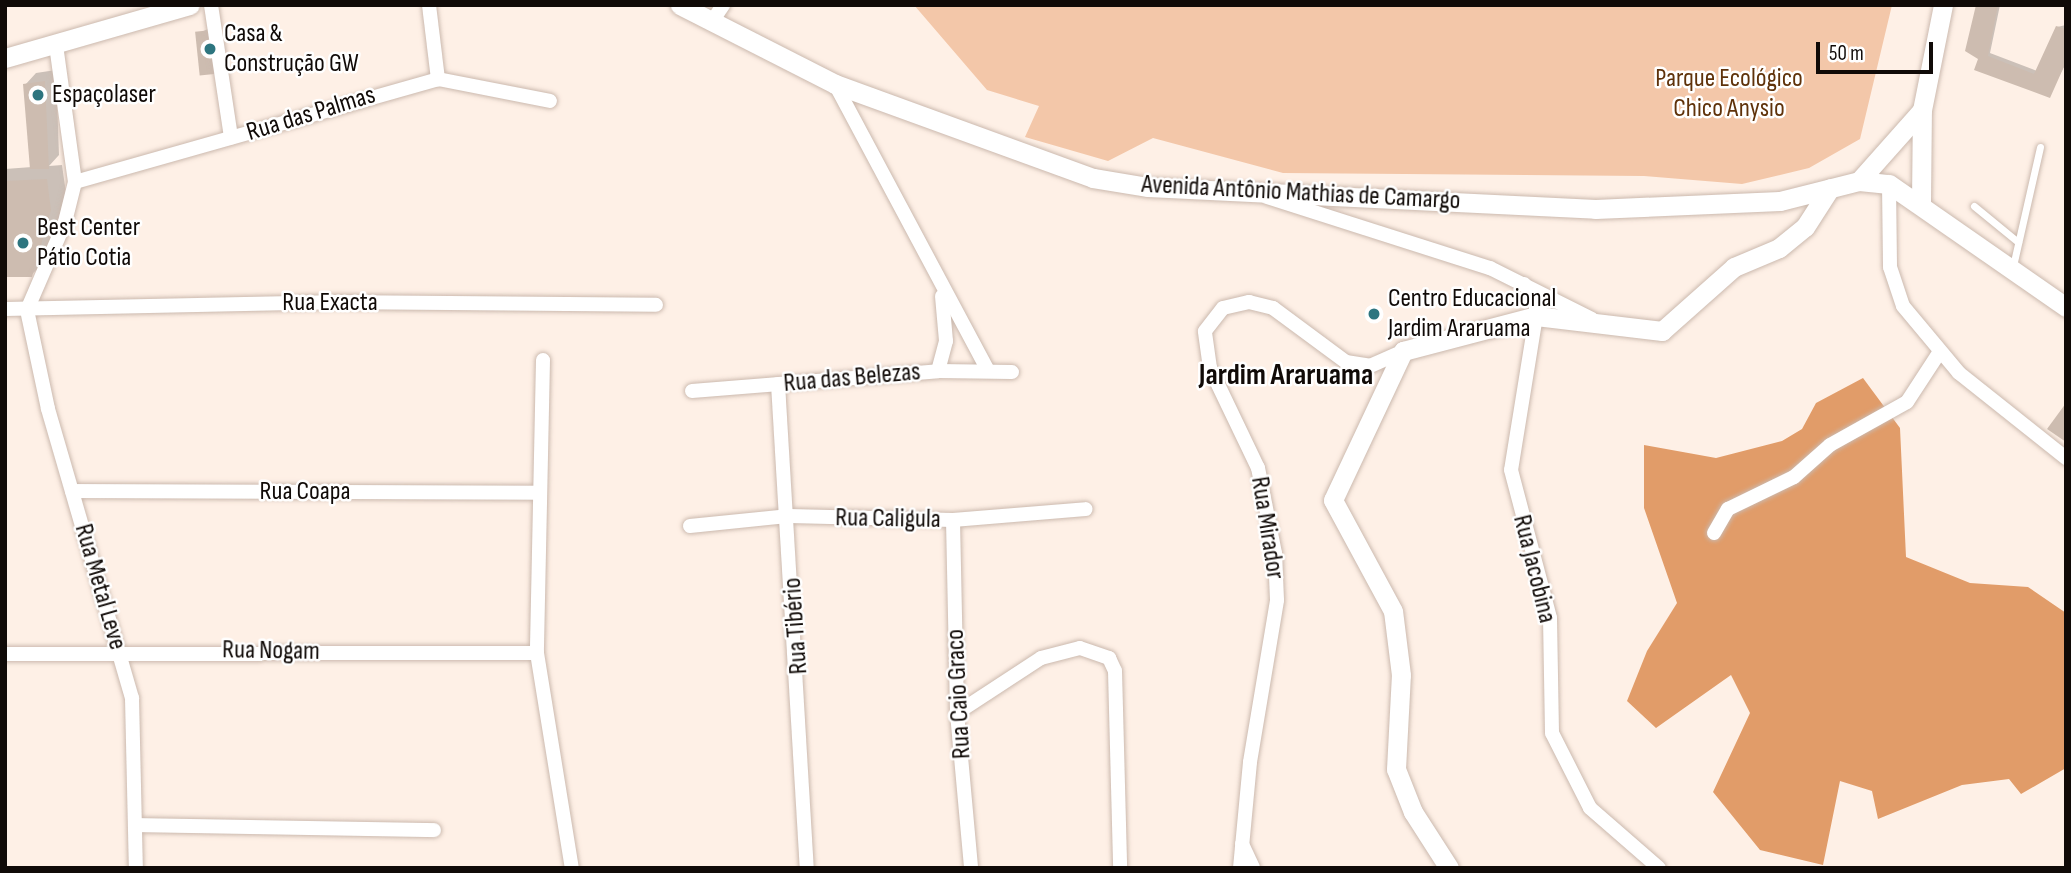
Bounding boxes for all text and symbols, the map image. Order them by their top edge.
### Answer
place label: Casa & Construção GW [224,18,359,80]
scale bar [1819,28,1936,72]
marker: Casa & Construção GW [202,41,218,57]
text: 50 m [1829,41,1864,66]
park label: Parque Ecológico Chico Anysio [1655,63,1803,124]
place label: Espaçolaser [52,79,156,111]
street label: Rua das Palmas [243,80,379,148]
marker: Espaçolaser [30,87,46,103]
street label: Avenida Antônio Mathias de Camargo [1141,169,1461,217]
place label: Best Center Pátio Cotia [37,212,140,274]
marker: Best Center Pátio Cotia [15,235,31,251]
place label: Centro Educacional Jardim Araruama [1388,283,1556,344]
street label: Rua Exacta [282,287,378,319]
marker: Centro Educacional Jardim Araruama [1366,306,1382,322]
street label: Rua das Belezas [782,356,922,400]
district label: Jardim Araruama [1199,357,1373,393]
street label: Rua Mirador [1244,474,1290,582]
street label: Rua Coapa [260,476,350,508]
street label: Rua Caligula [835,502,941,536]
street label: Rua Jacobina [1506,512,1562,626]
street label: Rua Metal Leve [67,520,133,654]
street label: Rua Tibério [777,577,815,675]
street label: Rua Caio Graco [940,628,978,760]
street label: Rua Nogam [222,635,320,667]

